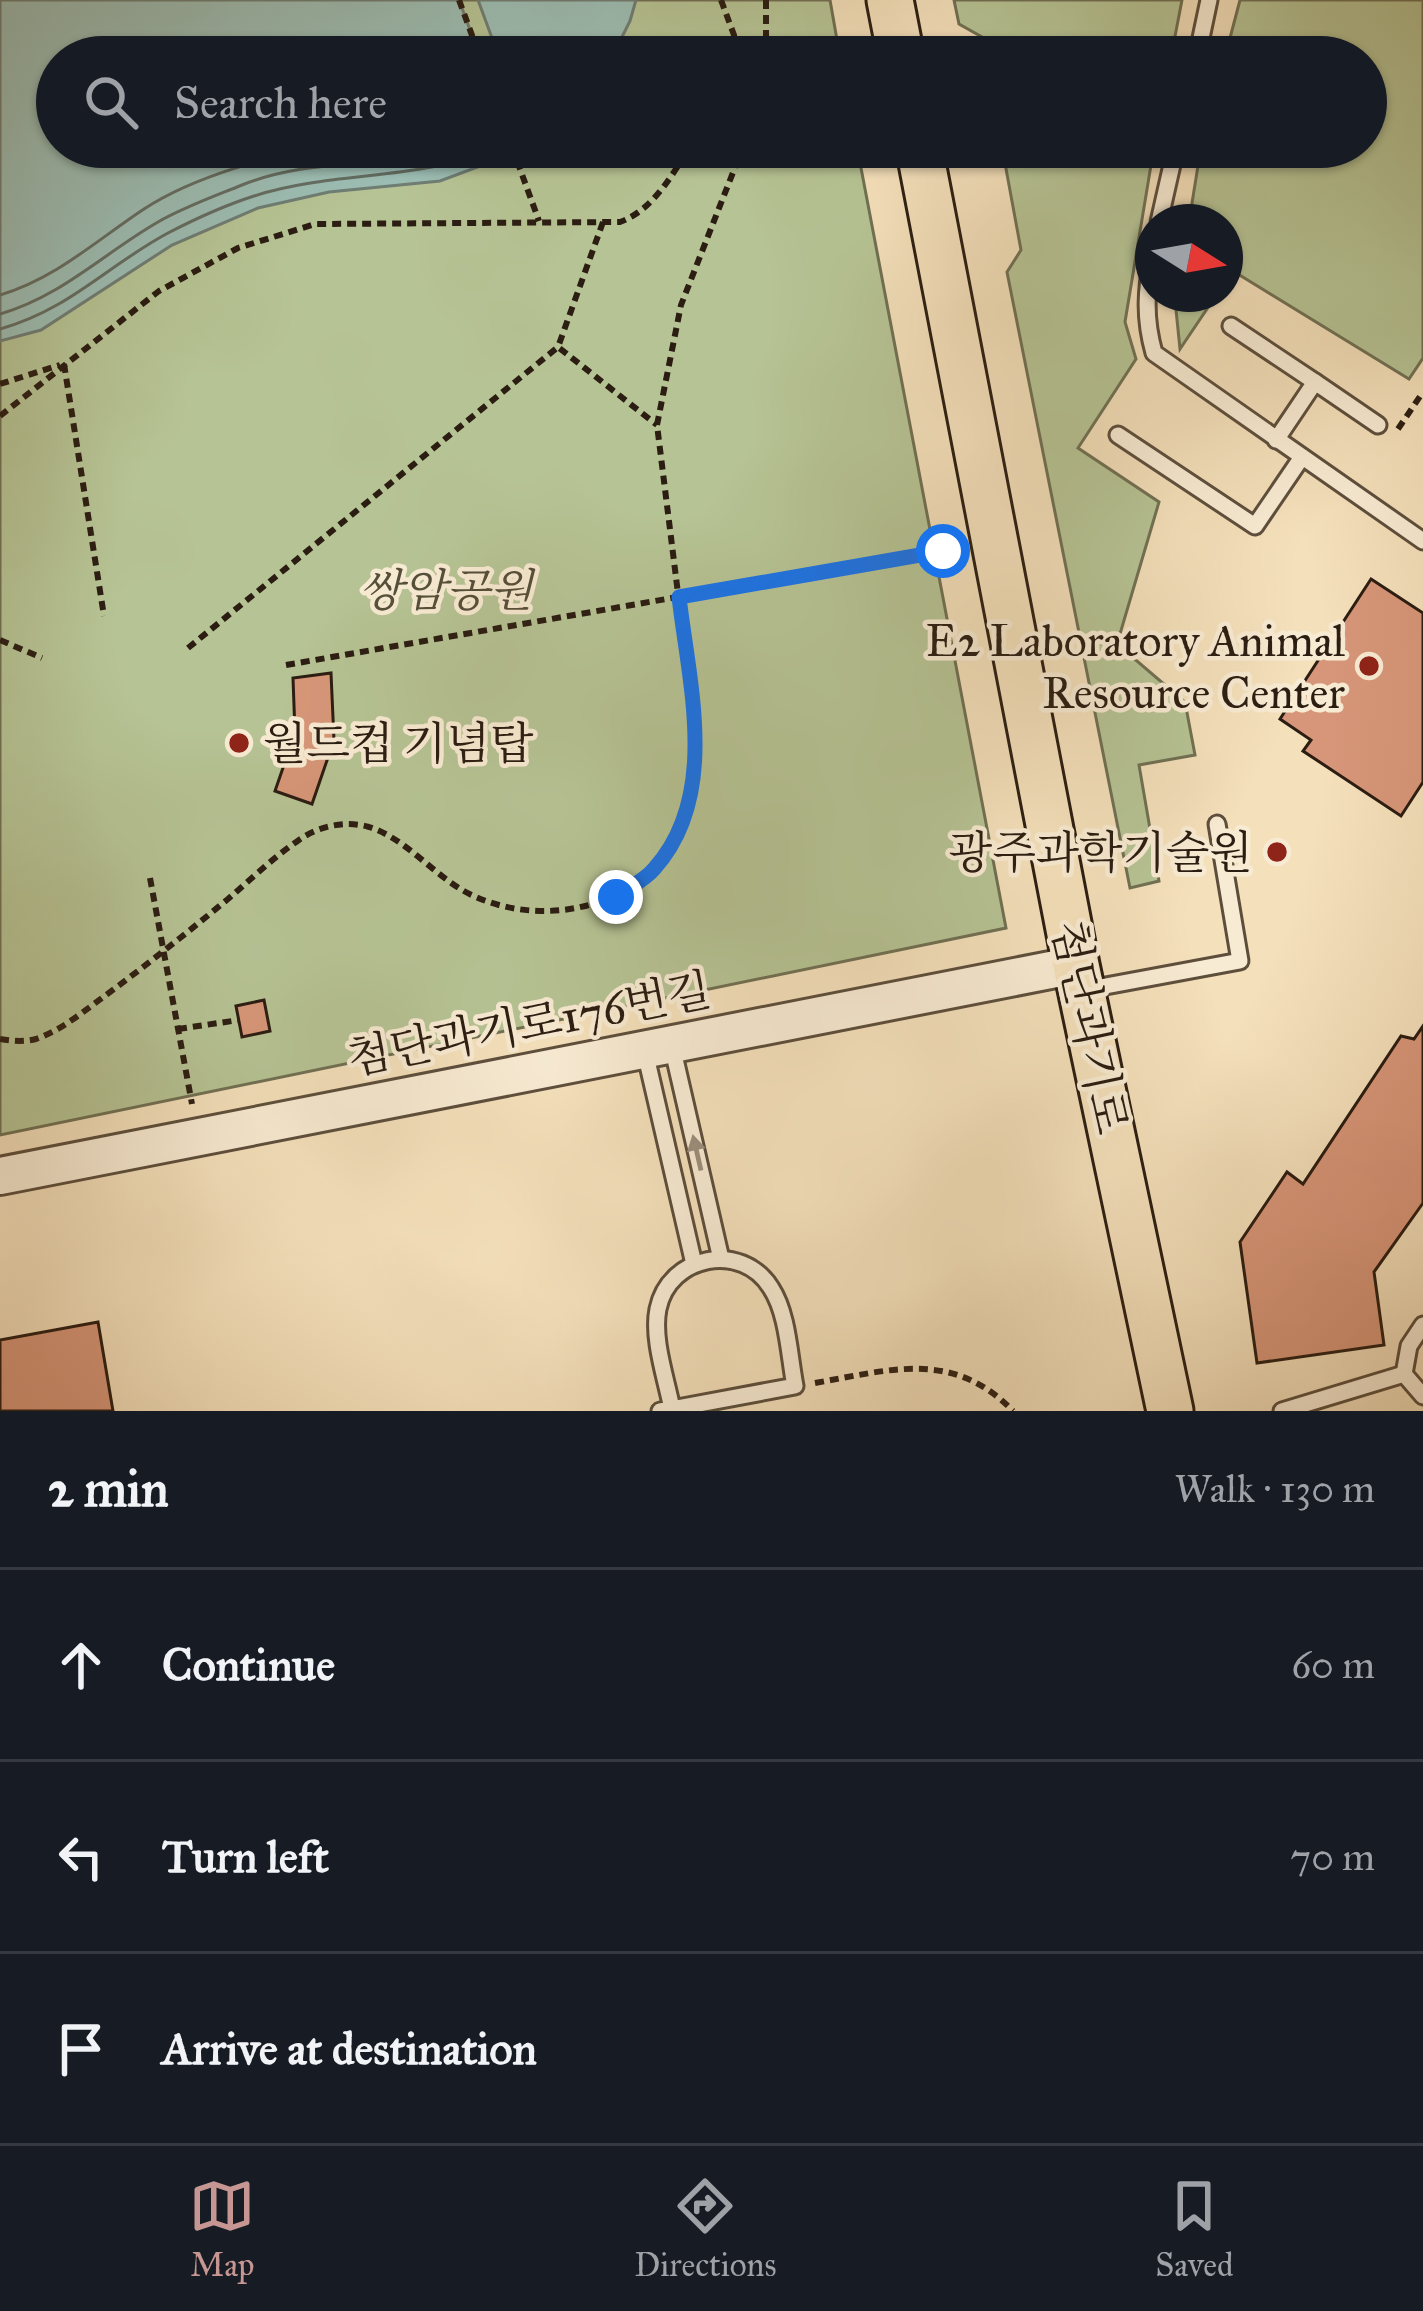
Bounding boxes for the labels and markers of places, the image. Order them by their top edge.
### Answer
place label: E2 Laboratory Animal Resource Center [926,613,1346,720]
marker: E2 Laboratory Animal Resource Center [1356,653,1382,679]
place label: 월드컵 기념탑 [263,716,534,771]
marker: 월드컵 기념탑 [226,730,252,756]
place label: 광주과학기술원 [949,825,1253,880]
marker: 광주과학기술원 [1264,839,1290,865]

